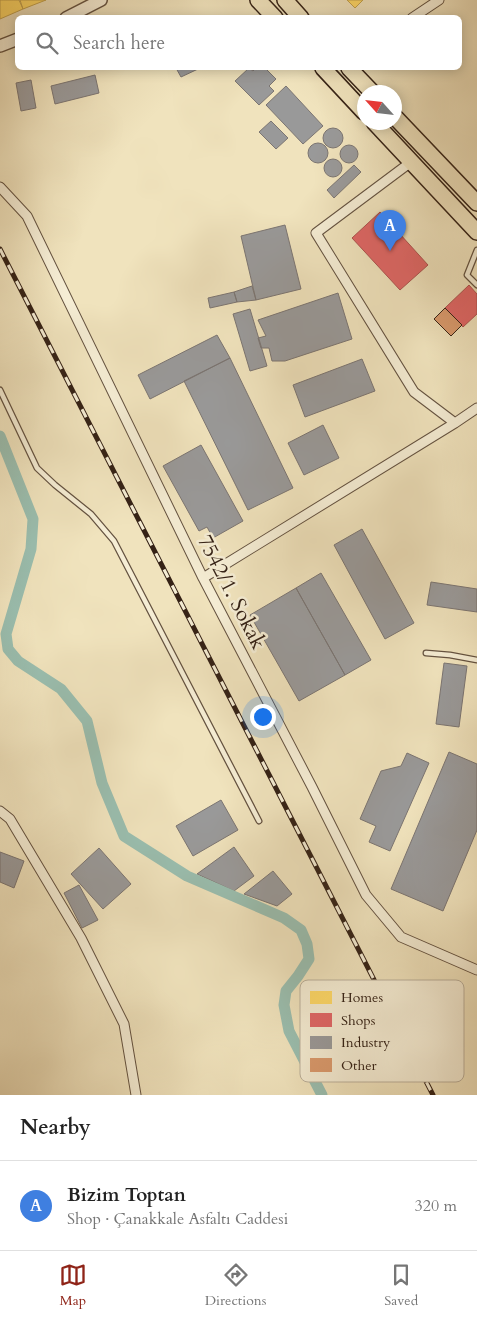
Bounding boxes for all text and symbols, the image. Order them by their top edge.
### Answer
search box [15,15,462,70]
icon: search [33,29,61,57]
text: Search here [73,30,165,56]
north arrow [357,85,402,130]
pin: A [374,210,406,251]
street label: 7542/1. Sokak [190,530,273,655]
your location [250,704,276,730]
legend [300,980,464,1082]
text: Homes [341,988,383,1007]
text: Shops [341,1011,376,1030]
text: Industry [341,1033,391,1052]
text: Other [341,1056,378,1075]
text: Nearby [20,1113,91,1142]
text: Bizim Toptan [67,1182,186,1208]
text: A [30,1195,42,1217]
text: 320 m [415,1195,457,1217]
text: Shop · Çanakkale Asfaltı Caddesi [67,1208,288,1230]
tab: Map [59,1261,87,1310]
tab: Directions [205,1261,266,1310]
tab: Saved [384,1261,418,1310]

